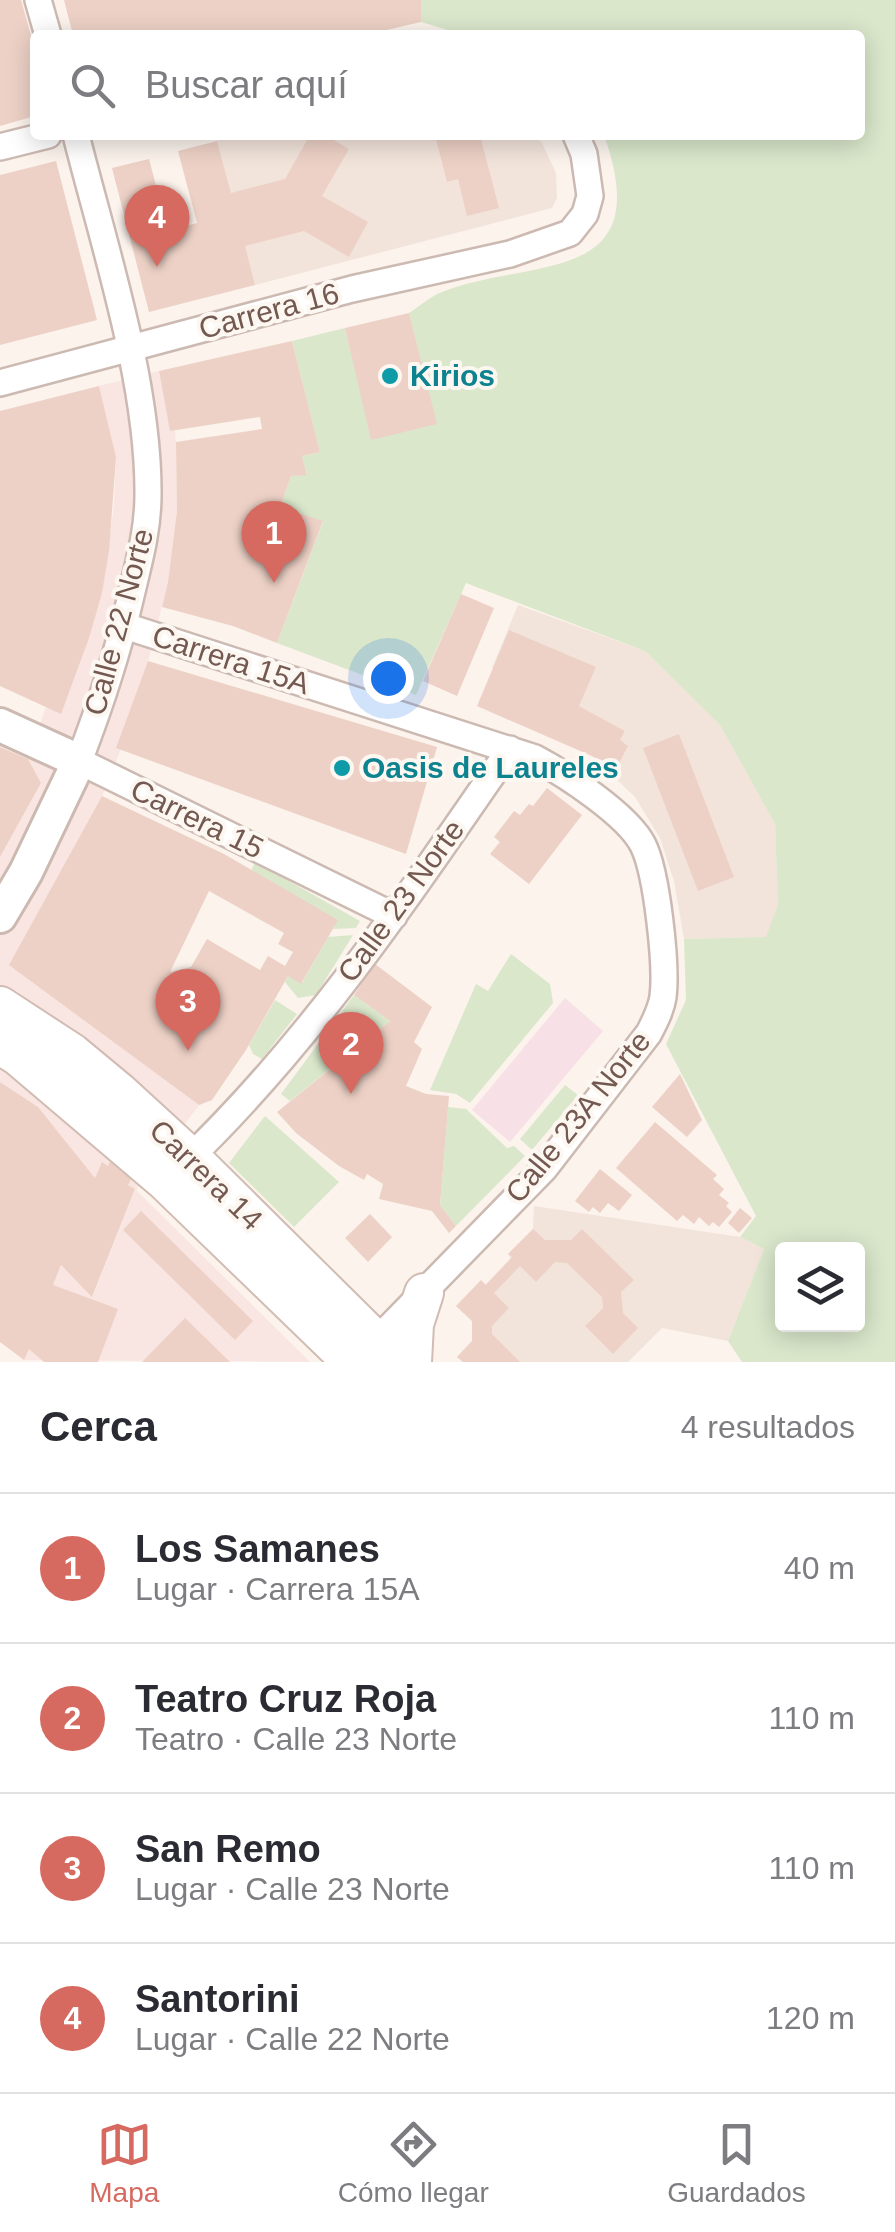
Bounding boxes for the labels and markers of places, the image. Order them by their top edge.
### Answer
pin: 4 [124,184,190,267]
place label: Kirios [410,359,495,392]
marker: Kirios [379,365,401,387]
pin: 1 [242,500,306,583]
place label: Oasis de Laureles [362,751,619,784]
marker: Oasis de Laureles [331,757,353,779]
pin: 3 [156,968,220,1051]
pin: 2 [318,1012,384,1094]

